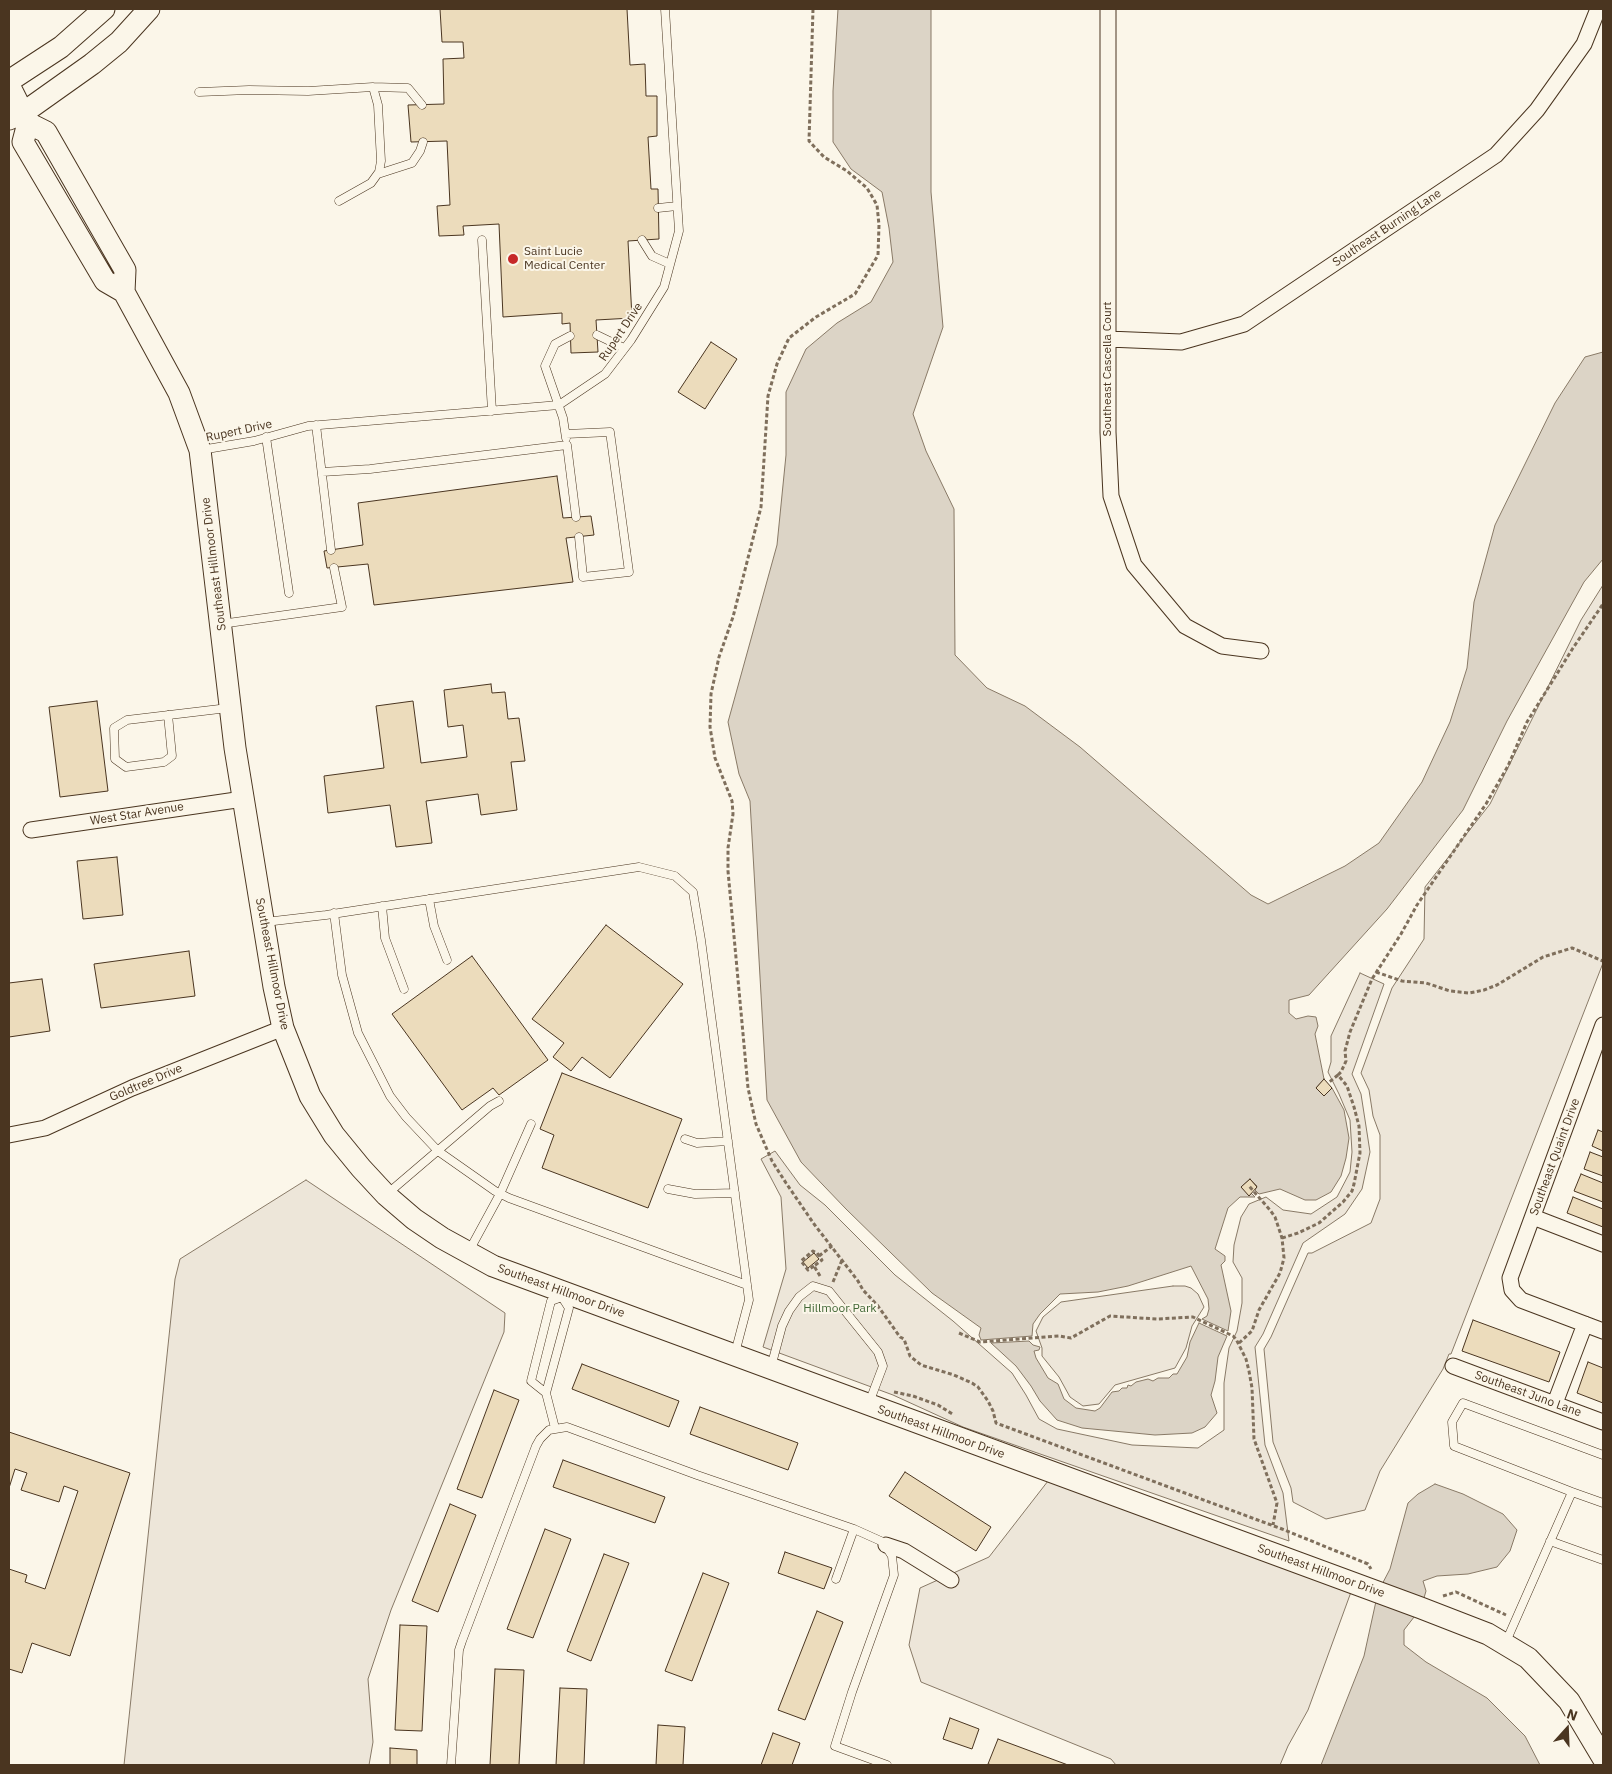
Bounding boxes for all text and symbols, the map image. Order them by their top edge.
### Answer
street label: Southeast Burning Lane [1330,186,1444,270]
place label: Saint Lucie Medical Center [524,245,605,273]
marker: Saint Lucie Medical Center [506,252,520,266]
street label: Rupert Drive [596,300,646,364]
street label: Southeast Cascella Court [1101,302,1115,436]
street label: Rupert Drive [205,417,273,445]
street label: Southeast Hillmoor Drive [199,496,229,632]
street label: West Star Avenue [89,799,185,829]
street label: Southeast Hillmoor Drive [252,897,292,1031]
street label: Goldtree Drive [107,1061,185,1105]
street label: Southeast Quaint Drive [1527,1096,1583,1218]
street label: Southeast Hillmoor Drive [495,1261,627,1321]
park label: Hillmoor Park [803,1302,877,1316]
street label: Southeast Juno Lane [1473,1368,1583,1420]
street label: Southeast Hillmoor Drive [875,1402,1007,1462]
street label: Southeast Hillmoor Drive [1255,1541,1387,1601]
north arrow [1542,1704,1592,1754]
text: N [1564,1705,1580,1725]

